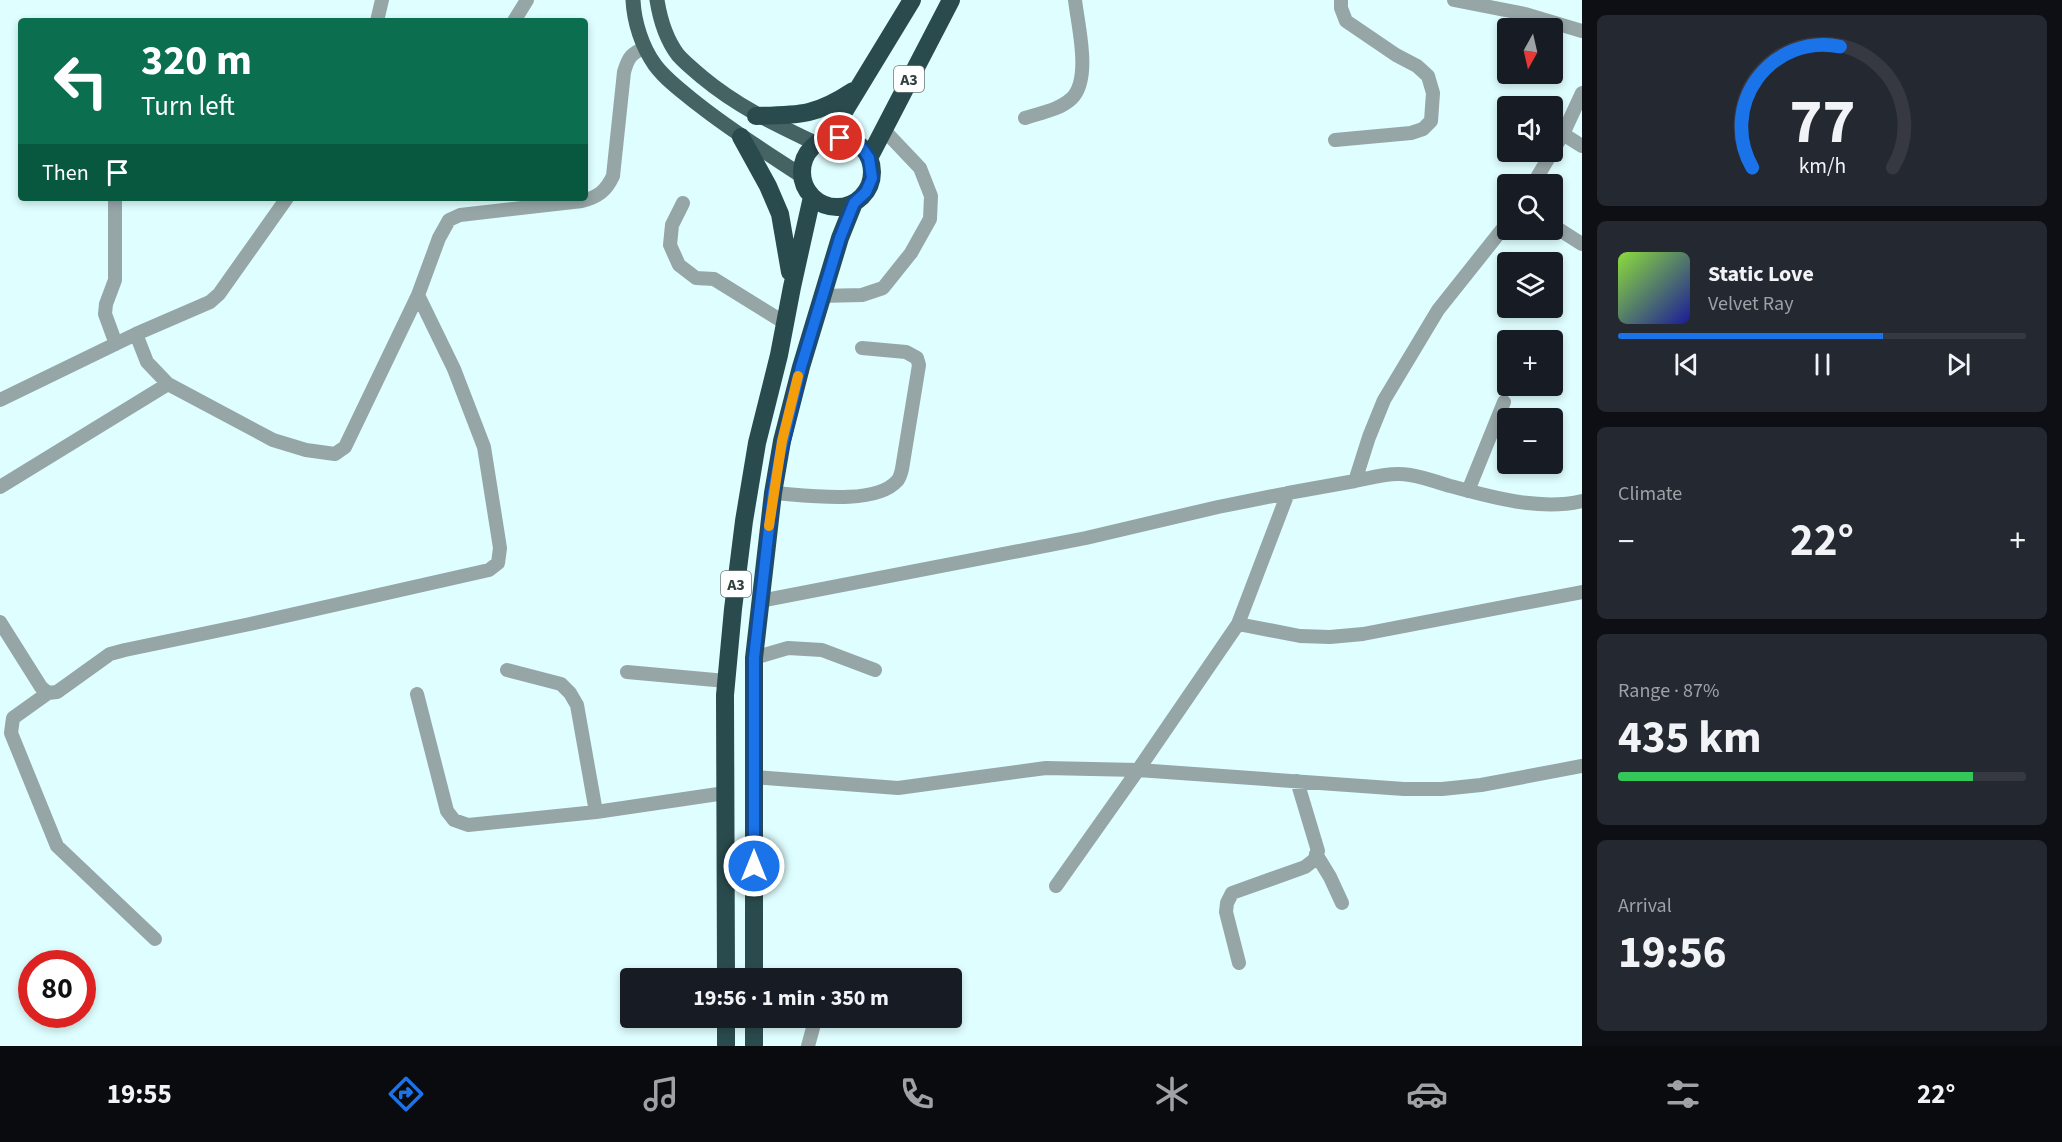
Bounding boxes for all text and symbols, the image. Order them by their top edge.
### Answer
north arrow [1497,18,1563,84]
map controls [1497,18,1563,474]
text: 320 m [141,31,252,91]
icon: left [42,42,120,120]
road number: A3 [894,66,924,92]
text: 77 [1789,78,1855,167]
text: Turn left [141,87,235,126]
button: sound [1497,96,1563,162]
pin [814,112,865,163]
icon: arrive [823,121,856,154]
text: km/h [1798,151,1846,182]
icon: arrive [101,156,134,189]
text: Then [42,157,89,189]
button: search [1497,174,1563,240]
button: layers [1497,252,1563,318]
text: Static Love [1708,258,1814,290]
text: Velvet Ray [1708,290,1794,318]
button: + [1497,330,1563,396]
icon: previous [1670,348,1703,381]
icon: pause [1806,348,1839,381]
icon: next [1942,348,1975,381]
button: − [1497,408,1563,474]
text: Climate [1618,480,1682,508]
text: 22° [1790,509,1854,573]
text: − [1618,518,1634,565]
text: + [2010,518,2026,565]
road number: A3 [721,571,751,597]
text: Range · 87% [1618,677,1719,705]
text: 435 km [1618,706,1762,770]
position arrow [722,834,786,898]
text: Arrival [1618,892,1672,920]
text: 19:56 [1618,921,1727,985]
speed limit sign: 80 [18,950,96,1028]
text: 19:56 · 1 min · 350 m [693,982,889,1014]
icon: directions [385,1073,427,1115]
icon: music [640,1073,682,1115]
icon: phone [896,1073,938,1115]
icon: climate [1151,1073,1193,1115]
icon: car [1406,1073,1448,1115]
icon: filters [1662,1073,1704,1115]
text: 19:55 [107,1075,172,1114]
text: 22° [1917,1075,1955,1114]

